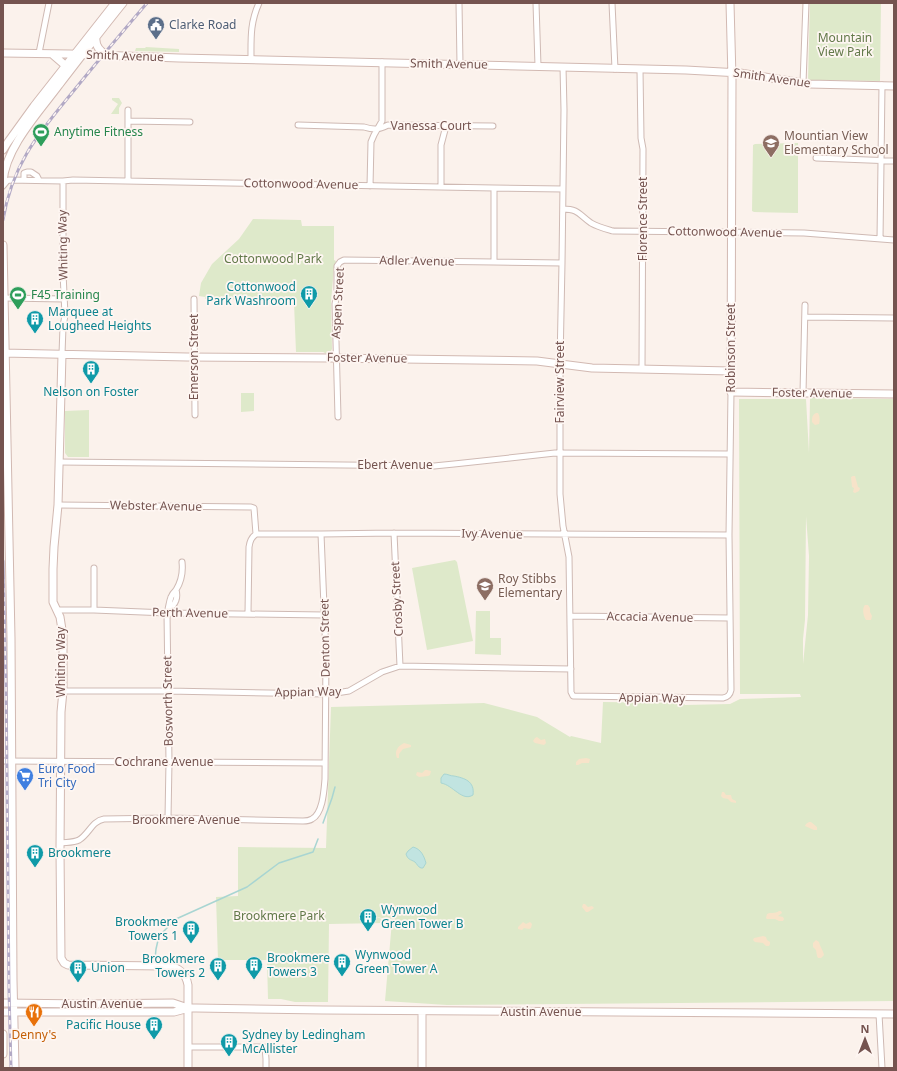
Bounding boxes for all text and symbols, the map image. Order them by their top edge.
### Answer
public building icon: Clarke Road [146,15,166,40]
place label: Clarke Road [169,16,237,33]
park label: Mountain View Park [818,29,873,60]
street label: Smith Avenue [86,46,164,65]
street label: Smith Avenue [410,54,488,73]
street label: Smith Avenue [732,64,812,91]
street label: Vanessa Court [391,117,472,134]
sports icon: Anytime Fitness [31,122,51,147]
place label: Anytime Fitness [54,123,143,140]
place label: Mountian View Elementary School [784,127,889,158]
school or university icon: Mountian View Elementary School [761,133,781,158]
street label: Cottonwood Avenue [243,174,359,193]
street label: Florence Street [634,176,651,261]
street label: Whiting Way [53,209,72,281]
street label: Cottonwood Avenue [667,222,783,241]
park label: Cottonwood Park [224,250,323,267]
street label: Adler Avenue [379,251,455,270]
street label: Aspen Street [327,266,348,339]
place label: Cottonwood Park Washroom [206,278,296,309]
building icon: Cottonwood Park Washroom [299,284,319,309]
sports icon: F45 Training [8,285,28,310]
place label: F45 Training [31,286,100,303]
place label: Marquee at Lougheed Heights [48,303,152,334]
street label: Robinson Street [722,303,739,393]
building icon: Marquee at Lougheed Heights [25,309,45,334]
street label: Emerson Street [185,313,202,400]
street label: Fairview Street [551,340,568,423]
street label: Foster Avenue [327,348,408,367]
building icon: Nelson on Foster [81,359,101,384]
place label: Nelson on Foster [43,383,139,400]
street label: Foster Avenue [772,383,853,402]
street label: Ebert Avenue [357,456,433,473]
street label: Webster Avenue [110,496,202,515]
street label: Ivy Avenue [461,524,523,543]
street label: Crosby Street [386,560,407,637]
place label: Roy Stibbs Elementary [498,570,563,601]
school or university icon: Roy Stibbs Elementary [475,576,495,601]
street label: Denton Street [315,598,334,677]
street label: Perth Avenue [152,603,228,622]
street label: Accacia Avenue [606,607,694,626]
street label: Whiting Way [52,626,69,697]
street label: Bosworth Street [158,655,177,747]
street label: Appian Way [275,682,342,701]
street label: Appian Way [619,688,686,707]
street label: Cochrane Avenue [115,753,214,770]
place label: Euro Food Tri City [38,760,95,791]
supermarket icon: Euro Food Tri City [15,766,35,791]
street label: Brookmere Avenue [132,811,240,828]
building icon: Brookmere [25,843,45,868]
place label: Brookmere [48,844,111,861]
place label: Wynwood Green Tower B [381,901,464,932]
park label: Brookmere Park [233,907,325,924]
building icon: Wynwood Green Tower B [358,907,378,932]
place label: Brookmere Towers 1 [115,913,178,944]
building icon: Brookmere Towers 1 [181,919,201,944]
place label: Wynwood Green Tower A [355,946,438,977]
place label: Brookmere Towers 3 [267,949,330,980]
place label: Brookmere Towers 2 [142,950,205,981]
building icon: Wynwood Green Tower A [332,952,352,977]
building icon: Brookmere Towers 3 [244,955,264,980]
building icon: Brookmere Towers 2 [208,956,228,981]
building icon: Union [68,958,88,983]
place label: Union [91,959,125,976]
street label: Austin Avenue [62,995,143,1012]
restaurant icon: Denny's [24,1002,44,1027]
street label: Austin Avenue [501,1003,582,1020]
building icon: Pacific House [144,1015,164,1040]
place label: Pacific House [66,1016,141,1033]
north arrow [845,1019,885,1059]
text: N [861,1021,869,1036]
place label: Denny's [11,1026,57,1043]
place label: Sydney by Ledingham McAllister [242,1026,365,1057]
building icon: Sydney by Ledingham McAllister [219,1032,239,1057]

